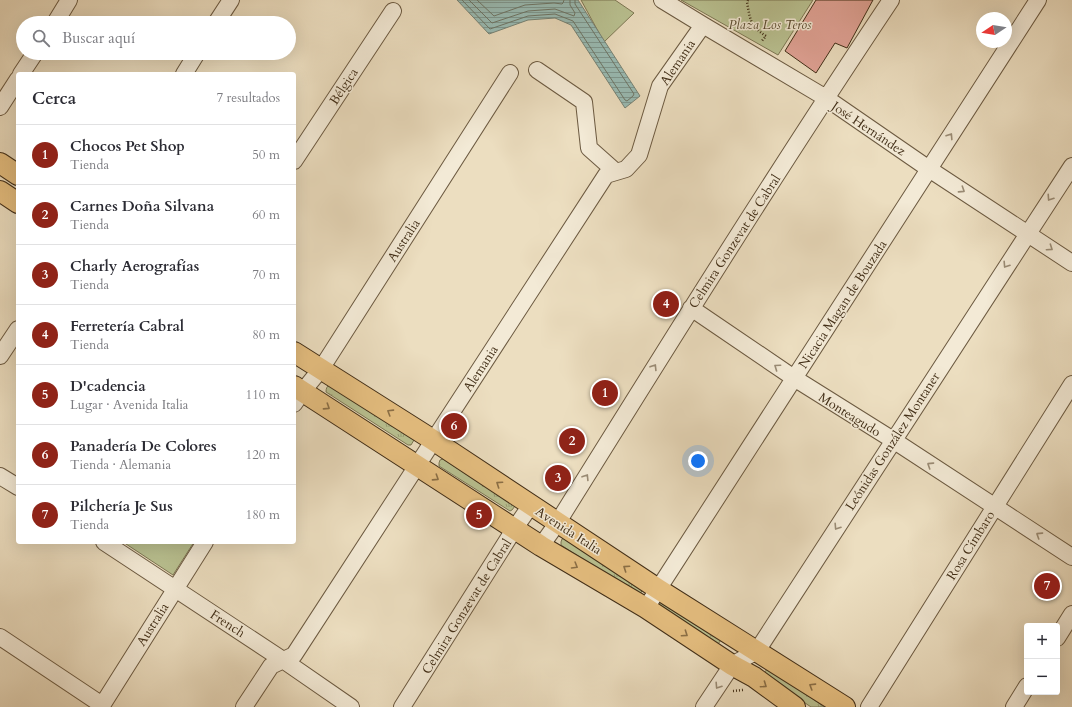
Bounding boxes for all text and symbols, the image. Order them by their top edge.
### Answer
north arrow [976,12,1012,48]
search box [16,16,296,60]
park label: Plaza Los Teros [729,16,812,34]
icon: search [30,27,52,49]
text: Buscar aquí [62,28,135,48]
street label: Alemania [656,36,700,89]
street label: Bélgica [325,64,363,108]
text: Cerca [32,87,76,110]
text: 7 resultados [216,89,280,107]
street label: José Hernández [826,96,909,160]
one-way arrow [945,133,953,140]
text: Chocos Pet Shop [70,136,185,156]
text: 1 [42,146,48,164]
text: 50 m [252,146,280,164]
text: Tienda [70,156,109,174]
street label: Celmira Gonzevat de Cabral [685,170,785,312]
one-way arrow [958,185,965,193]
one-way arrow [1048,194,1055,201]
text: Carnes Doña Silvana [70,196,214,216]
text: 2 [42,206,48,224]
text: 60 m [252,206,280,224]
street label: Australia [383,215,425,265]
text: Tienda [70,216,109,234]
street label: Nicacia Magan de Bouzada [794,236,891,372]
one-way arrow [1046,243,1053,251]
text: Charly Aerografías [70,256,199,276]
one-way arrow [1004,261,1011,268]
text: 3 [42,266,48,284]
text: 70 m [252,266,280,284]
text: Tienda [70,276,109,294]
pin: 4 [653,289,679,319]
text: Ferretería Cabral [70,316,184,336]
text: 4 [42,326,48,344]
text: 80 m [252,326,280,344]
text: Tienda [70,336,109,354]
street label: Alemania [459,342,503,395]
one-way arrow [650,364,657,371]
one-way arrow [774,364,781,372]
street label: Leónidas González Montaner [841,369,944,514]
text: D'cadencia [70,376,146,396]
pin: 1 [592,378,618,408]
text: 5 [42,386,48,404]
text: 110 m [246,386,280,404]
street label: Monteagudo [815,388,884,441]
text: Lugar · Avenida Italia [70,396,188,414]
one-way arrow [323,402,330,410]
one-way arrow [387,410,394,417]
pin: 6 [441,411,467,441]
pin: 2 [559,426,585,456]
text: Panadería De Colores [70,436,217,456]
text: 6 [42,446,48,464]
text: 120 m [246,446,280,464]
your location [688,451,708,471]
text: Tienda · Alemania [70,456,171,474]
one-way arrow [927,462,934,469]
pin: 3 [545,463,571,493]
one-way arrow [432,473,439,480]
one-way arrow [581,474,588,481]
one-way arrow [496,482,503,489]
text: Pilchería Je Sus [70,496,173,516]
pin: 5 [466,500,492,530]
street label: Avenida Italia [532,503,605,559]
text: 7 [42,506,48,524]
text: 180 m [246,506,280,524]
street label: Rosa Címbaro [942,507,999,584]
text: Tienda [70,516,109,534]
one-way arrow [834,523,841,530]
one-way arrow [1036,533,1043,540]
street label: Celmira Gonzevat de Cabral [418,535,516,678]
one-way arrow [571,561,578,568]
one-way arrow [623,565,630,573]
pin: 7 [1034,571,1060,601]
street label: Australia [133,599,173,650]
street label: French [206,606,249,642]
map controls [1024,623,1060,695]
button: + [1024,623,1060,659]
one-way arrow [681,630,688,637]
button: − [1024,659,1060,695]
one-way arrow [760,680,767,688]
one-way arrow [715,682,723,689]
one-way arrow [809,683,816,691]

